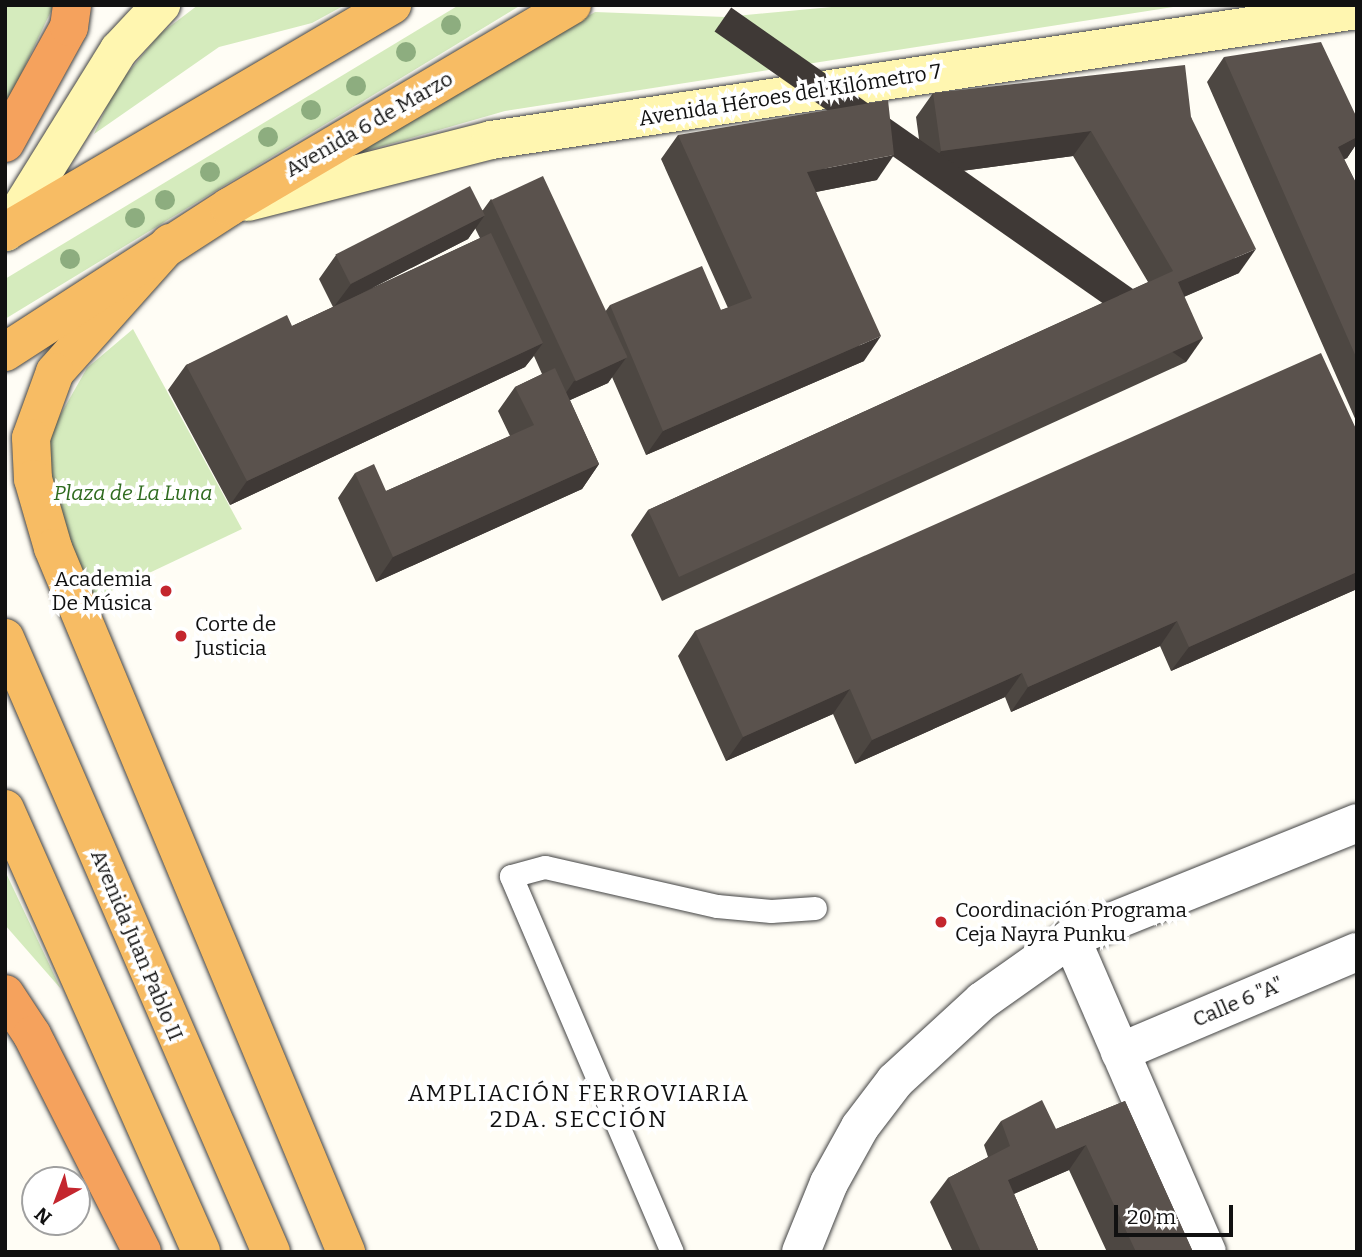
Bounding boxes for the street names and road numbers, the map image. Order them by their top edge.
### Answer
street label: Avenida Héroes del Kilómetro 7 [637,59,943,131]
street label: Avenida 6 de Marzo [281,66,457,182]
street label: Avenida Juan Pablo II [85,846,189,1044]
street label: Calle 6 "A" [1189,972,1287,1032]

